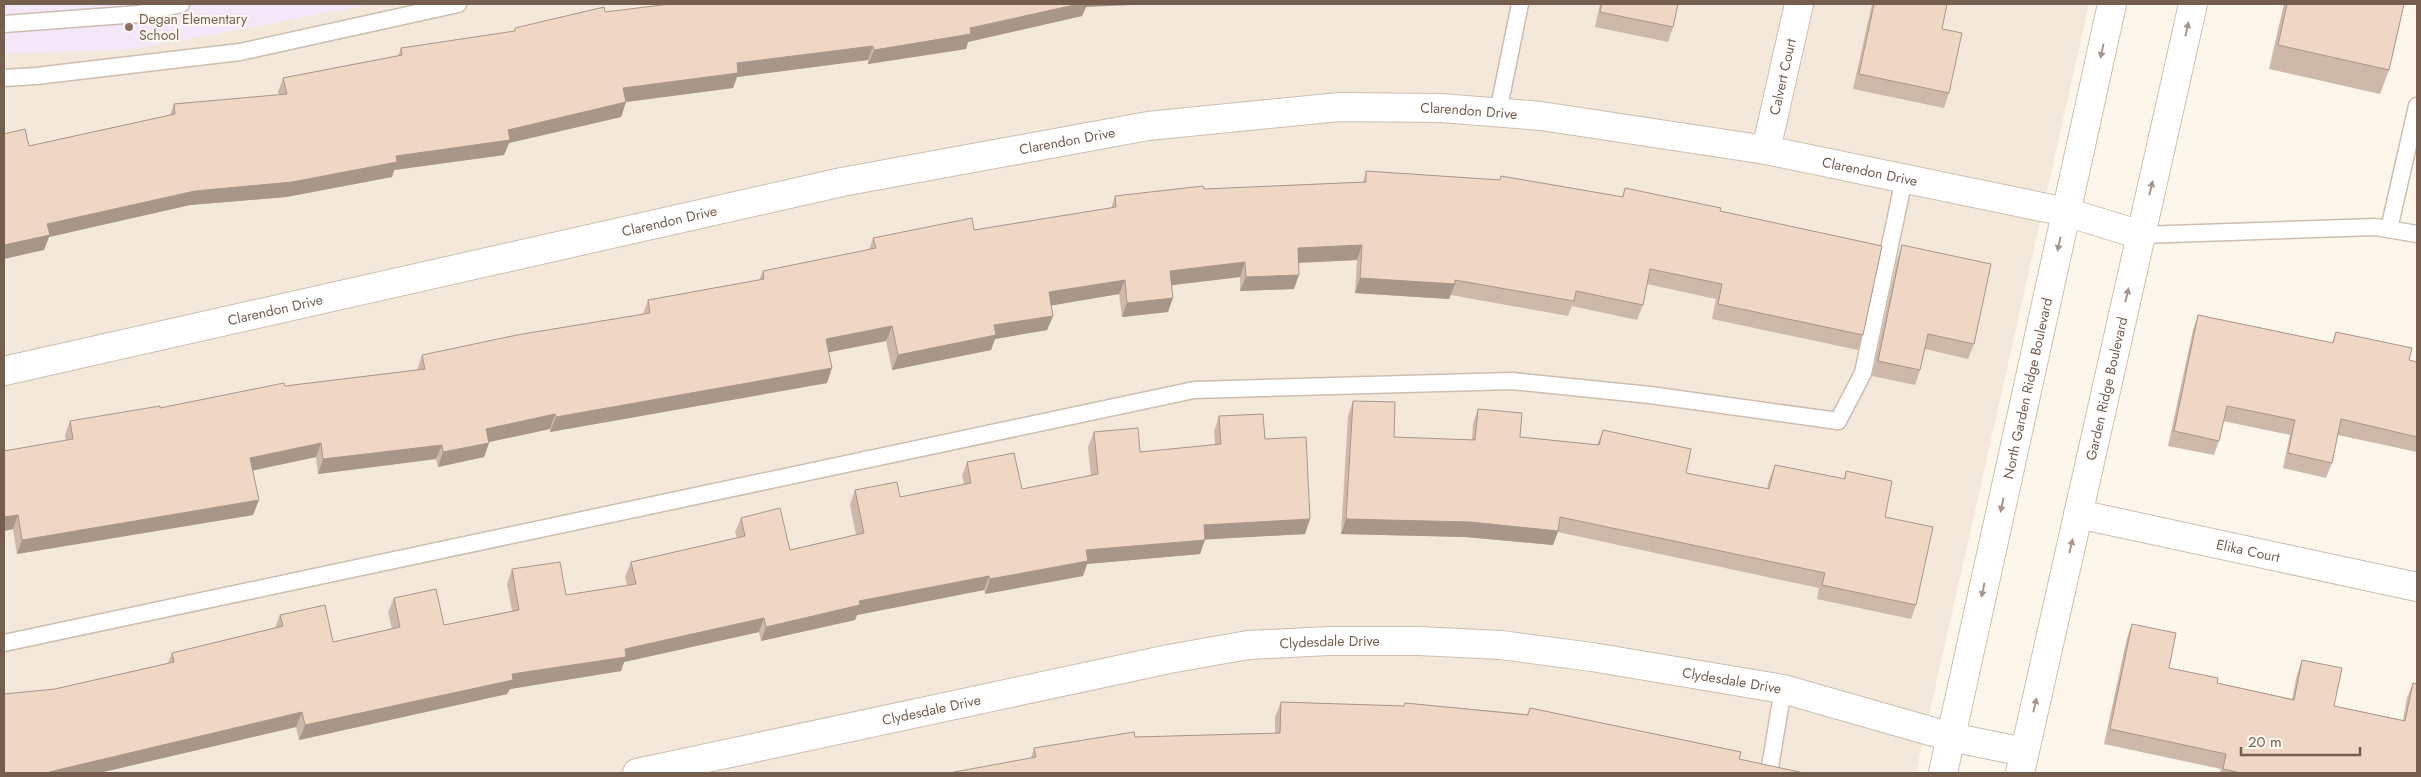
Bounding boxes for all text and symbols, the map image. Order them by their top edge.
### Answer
place label: Degan Elementary School [139,9,248,45]
marker: Degan Elementary School [123,21,135,33]
one-way arrow [2183,22,2191,37]
street label: Calvert Court [1764,36,1801,117]
one-way arrow [2098,44,2106,59]
street label: Clarendon Drive [1420,98,1518,124]
street label: Clarendon Drive [1018,122,1117,159]
street label: Clarendon Drive [1820,152,1919,191]
one-way arrow [2147,180,2155,195]
street label: Clarendon Drive [620,201,719,241]
one-way arrow [2055,237,2063,252]
one-way arrow [2123,287,2131,302]
street label: Clarendon Drive [226,289,325,330]
street label: North Garden Ridge Boulevard [1998,296,2057,481]
street label: Garden Ridge Boulevard [2081,315,2132,462]
one-way arrow [1998,498,2006,513]
street label: Elika Court [2214,534,2282,567]
one-way arrow [2067,539,2075,554]
one-way arrow [1979,582,1987,597]
street label: Clydesdale Drive [1279,631,1380,653]
street label: Clydesdale Drive [1681,662,1783,699]
street label: Clydesdale Drive [880,690,982,730]
one-way arrow [2031,697,2039,712]
scale bar [2241,724,2360,756]
text: 20 m [2248,731,2282,753]

